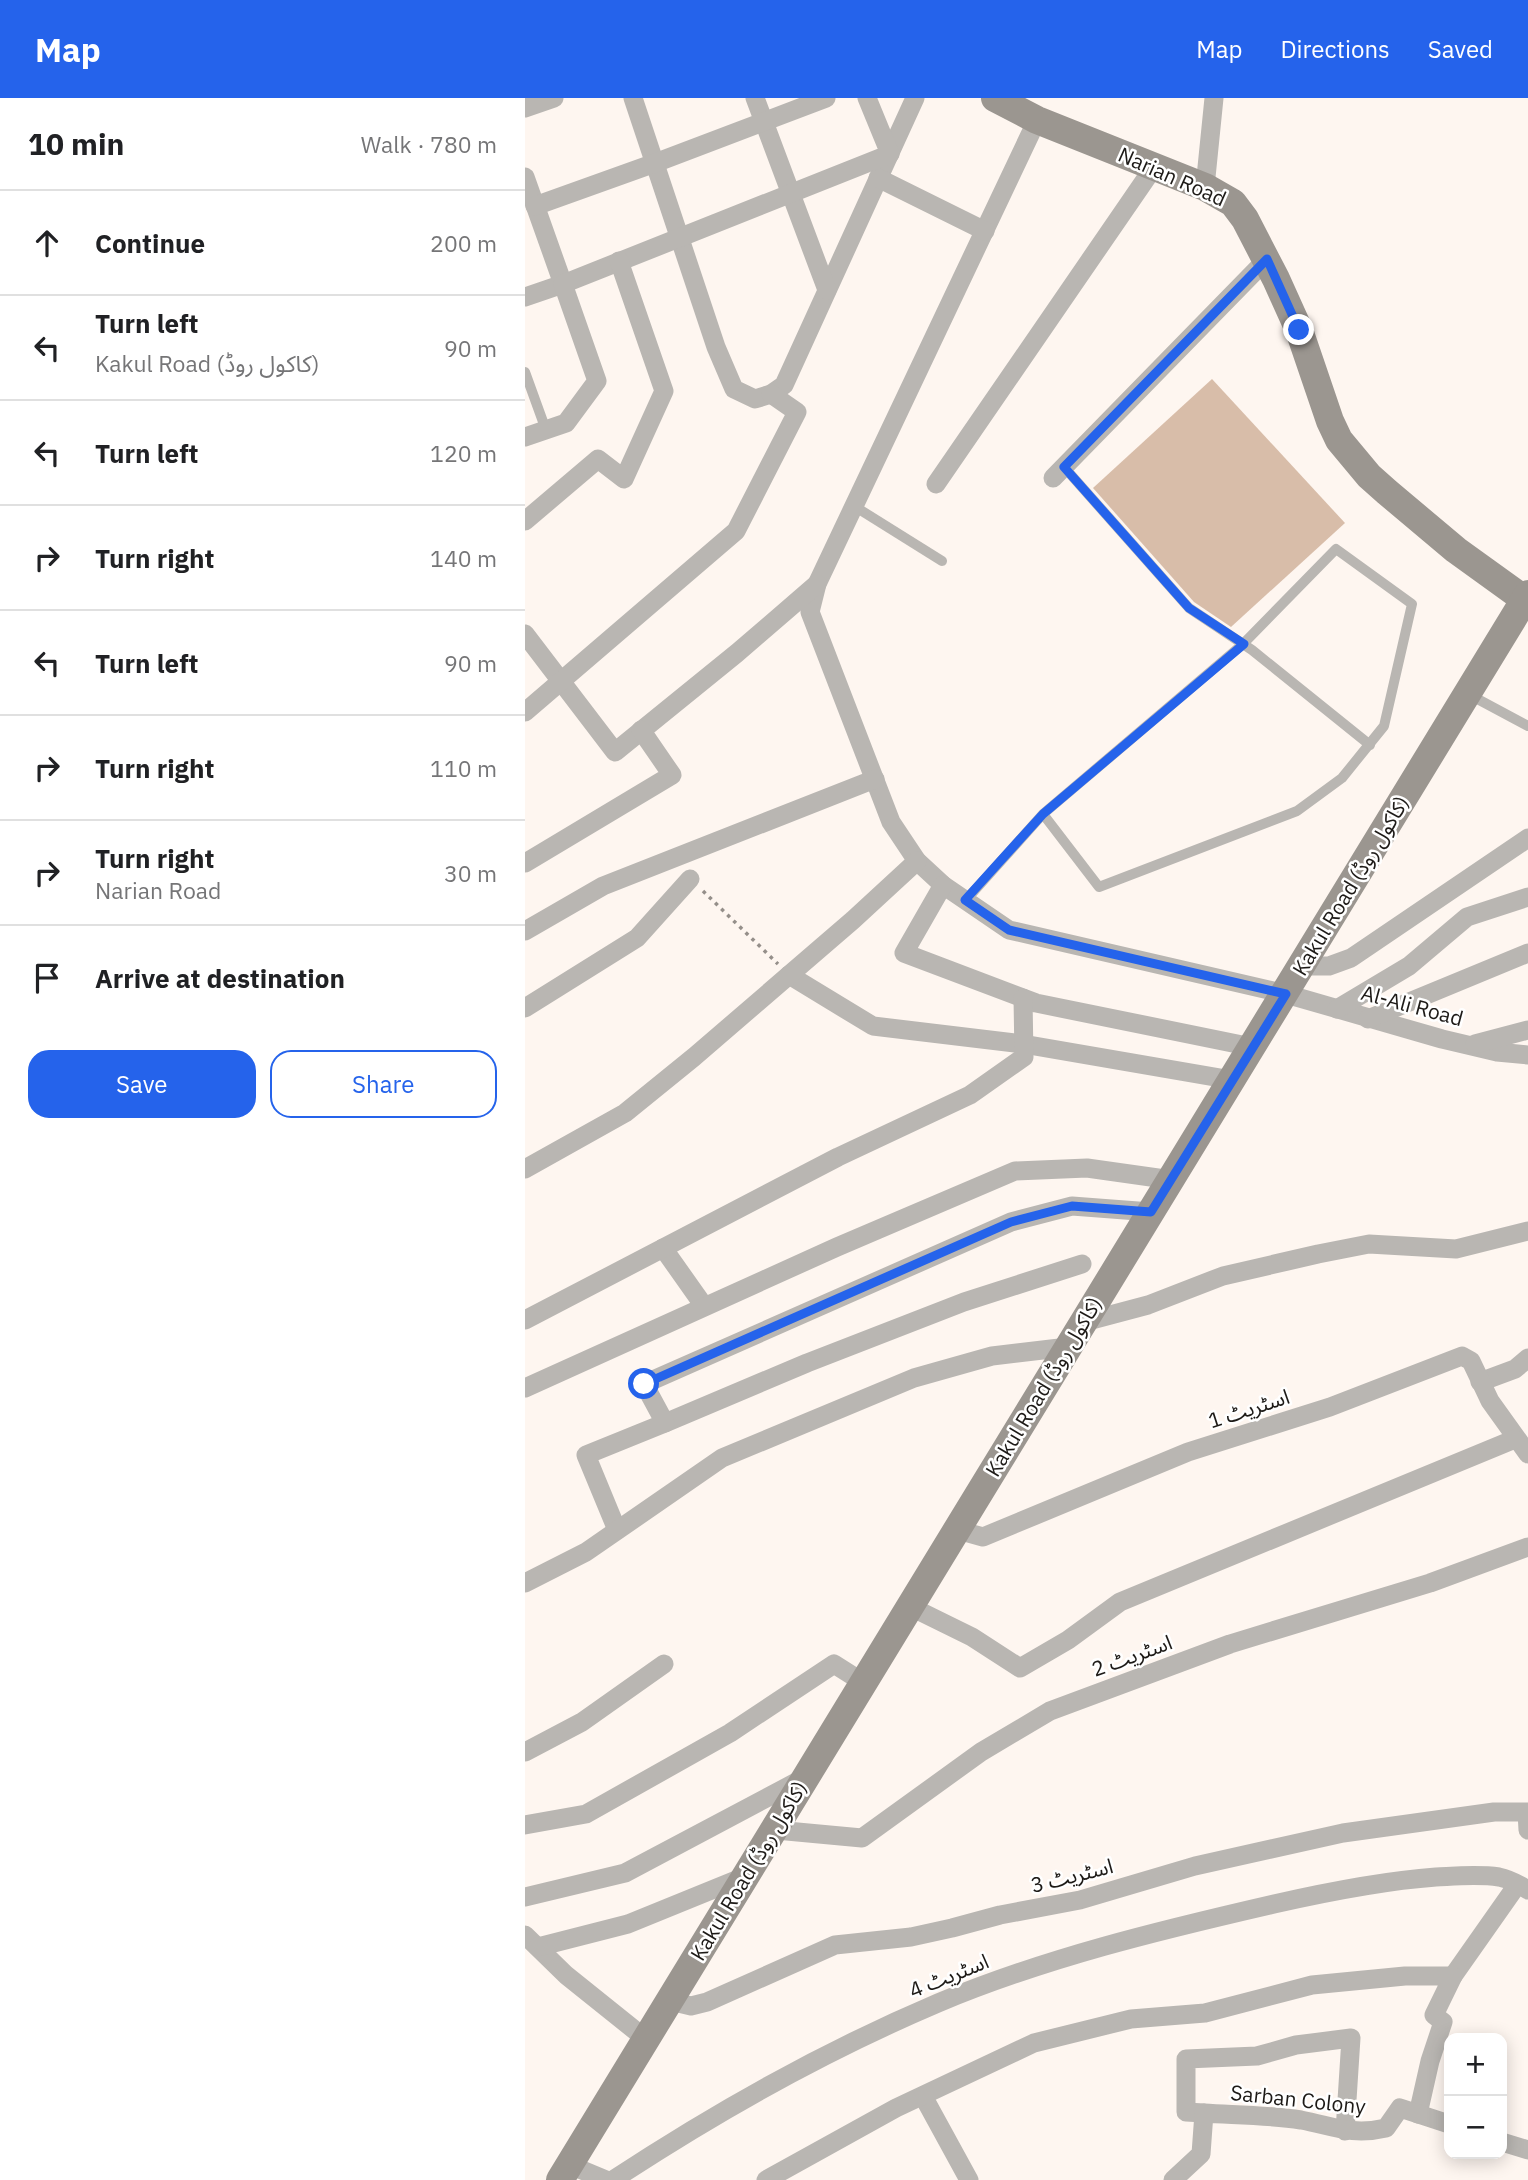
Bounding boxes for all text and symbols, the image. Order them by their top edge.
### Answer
text: Map [35,28,101,71]
text: Map [1196,33,1242,65]
text: Directions [1280,33,1390,65]
text: Saved [1428,33,1493,65]
text: 10 min [28,124,124,163]
text: Walk · 780 m [361,129,497,159]
street label: Narian Road [1114,140,1231,212]
icon: ahead [28,224,66,262]
text: Continue [95,226,205,260]
text: 200 m [430,228,497,258]
text: Turn left [95,306,198,340]
route end [1283,314,1314,345]
icon: left [28,329,66,367]
text: 90 m [444,333,497,363]
text: Kakul Road (کاکول روڈ) [95,348,320,378]
icon: left [28,434,66,472]
text: Turn left [95,436,198,470]
text: 120 m [430,438,497,468]
icon: right [28,539,66,577]
text: Turn right [95,541,214,575]
text: 140 m [430,543,497,573]
icon: left [28,644,66,682]
text: Turn left [95,646,198,680]
text: 90 m [444,648,497,678]
icon: right [28,749,66,787]
text: Turn right [95,751,214,785]
text: 110 m [430,753,497,783]
street label: Kakul Road (کاکول روڈ) [1285,790,1415,981]
text: Turn right [95,841,214,875]
icon: right [28,854,66,892]
text: 30 m [444,858,497,888]
text: Narian Road [95,875,221,905]
icon: arrive [28,959,66,997]
text: Arrive at destination [95,961,345,995]
street label: Al-Ali Road [1358,978,1466,1032]
button: Save [28,1050,256,1118]
button: Share [270,1050,497,1118]
street label: Kakul Road (کاکول روڈ) [978,1291,1108,1482]
route start [628,1368,659,1399]
street label: اسٹریٹ 1 [1205,1382,1293,1434]
street label: اسٹریٹ 2 [1088,1628,1176,1683]
street label: Kakul Road (کاکول روڈ) [683,1775,813,1966]
street label: اسٹریٹ 3 [1028,1851,1116,1899]
street label: اسٹریٹ 4 [905,1946,993,2004]
map controls [1444,2033,1507,2159]
button: + [1444,2033,1507,2096]
street label: Sarban Colony [1229,2078,1368,2120]
button: − [1444,2096,1507,2159]

